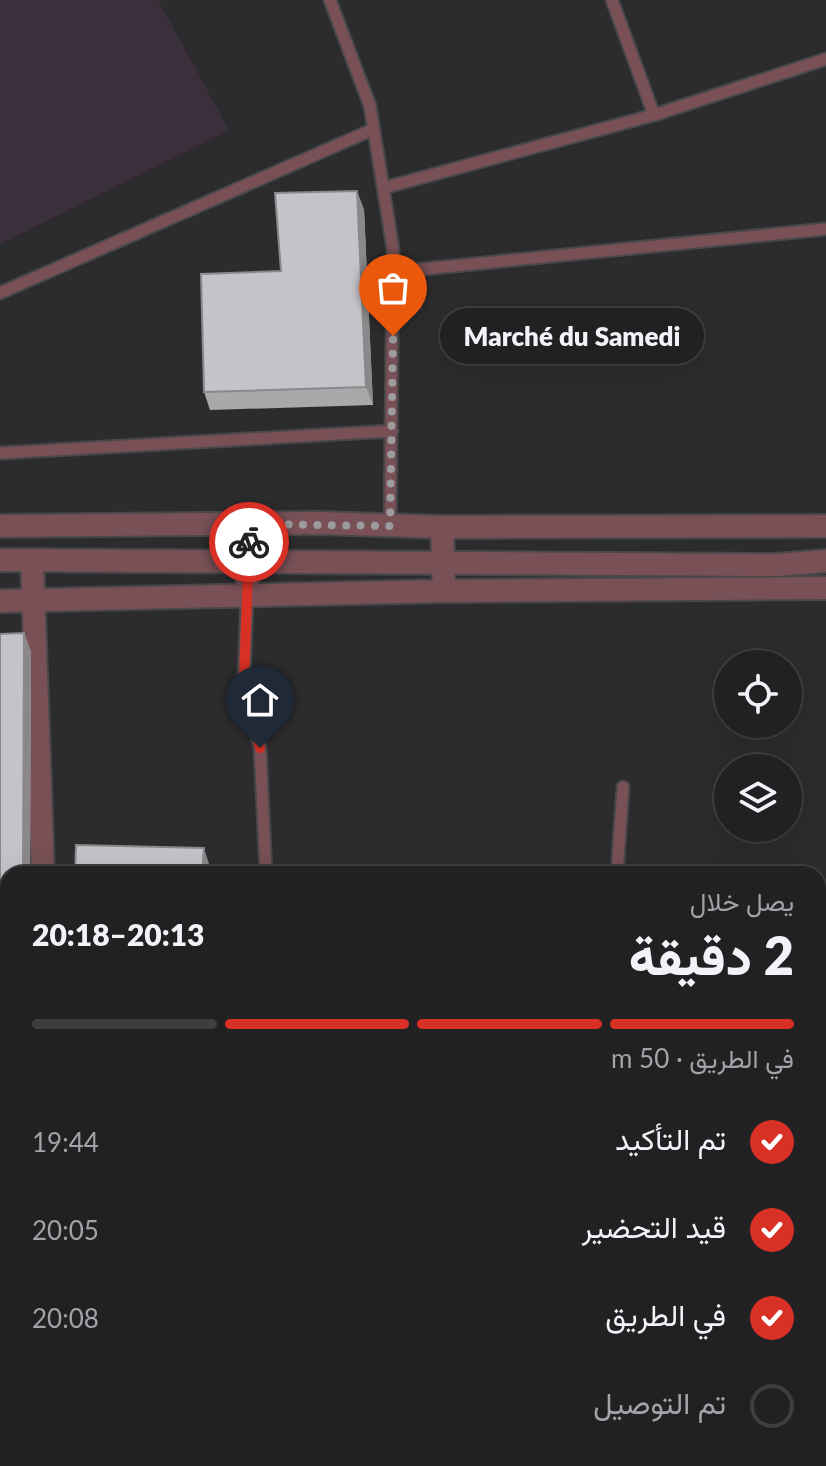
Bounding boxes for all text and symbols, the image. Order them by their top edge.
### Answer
pin [359,254,427,336]
icon: bag [371,266,415,310]
callout: Marché du Samedi [441,308,705,364]
text: Marché du Samedi [464,320,680,352]
courier [209,502,289,582]
icon: bike [227,520,271,564]
map controls [714,650,802,842]
button: locate [714,650,802,738]
pin [226,666,294,748]
icon: home [238,678,282,722]
button: layers [714,754,802,842]
text: يصل خلال [690,885,794,917]
text: 20:13–20:18 [32,916,205,952]
text: 2 دقيقة [629,924,794,986]
text: في الطريق · 50 m [611,1042,794,1074]
text: تم التأكيد [615,1120,726,1156]
icon: check [750,1120,794,1164]
text: 19:44 [32,1126,99,1158]
text: قيد التحضير [582,1208,726,1244]
icon: check [750,1208,794,1252]
text: 20:05 [32,1214,99,1246]
text: في الطريق [605,1296,726,1332]
icon: check [750,1296,794,1340]
text: 20:08 [32,1302,99,1334]
text: تم التوصيل [593,1384,726,1420]

